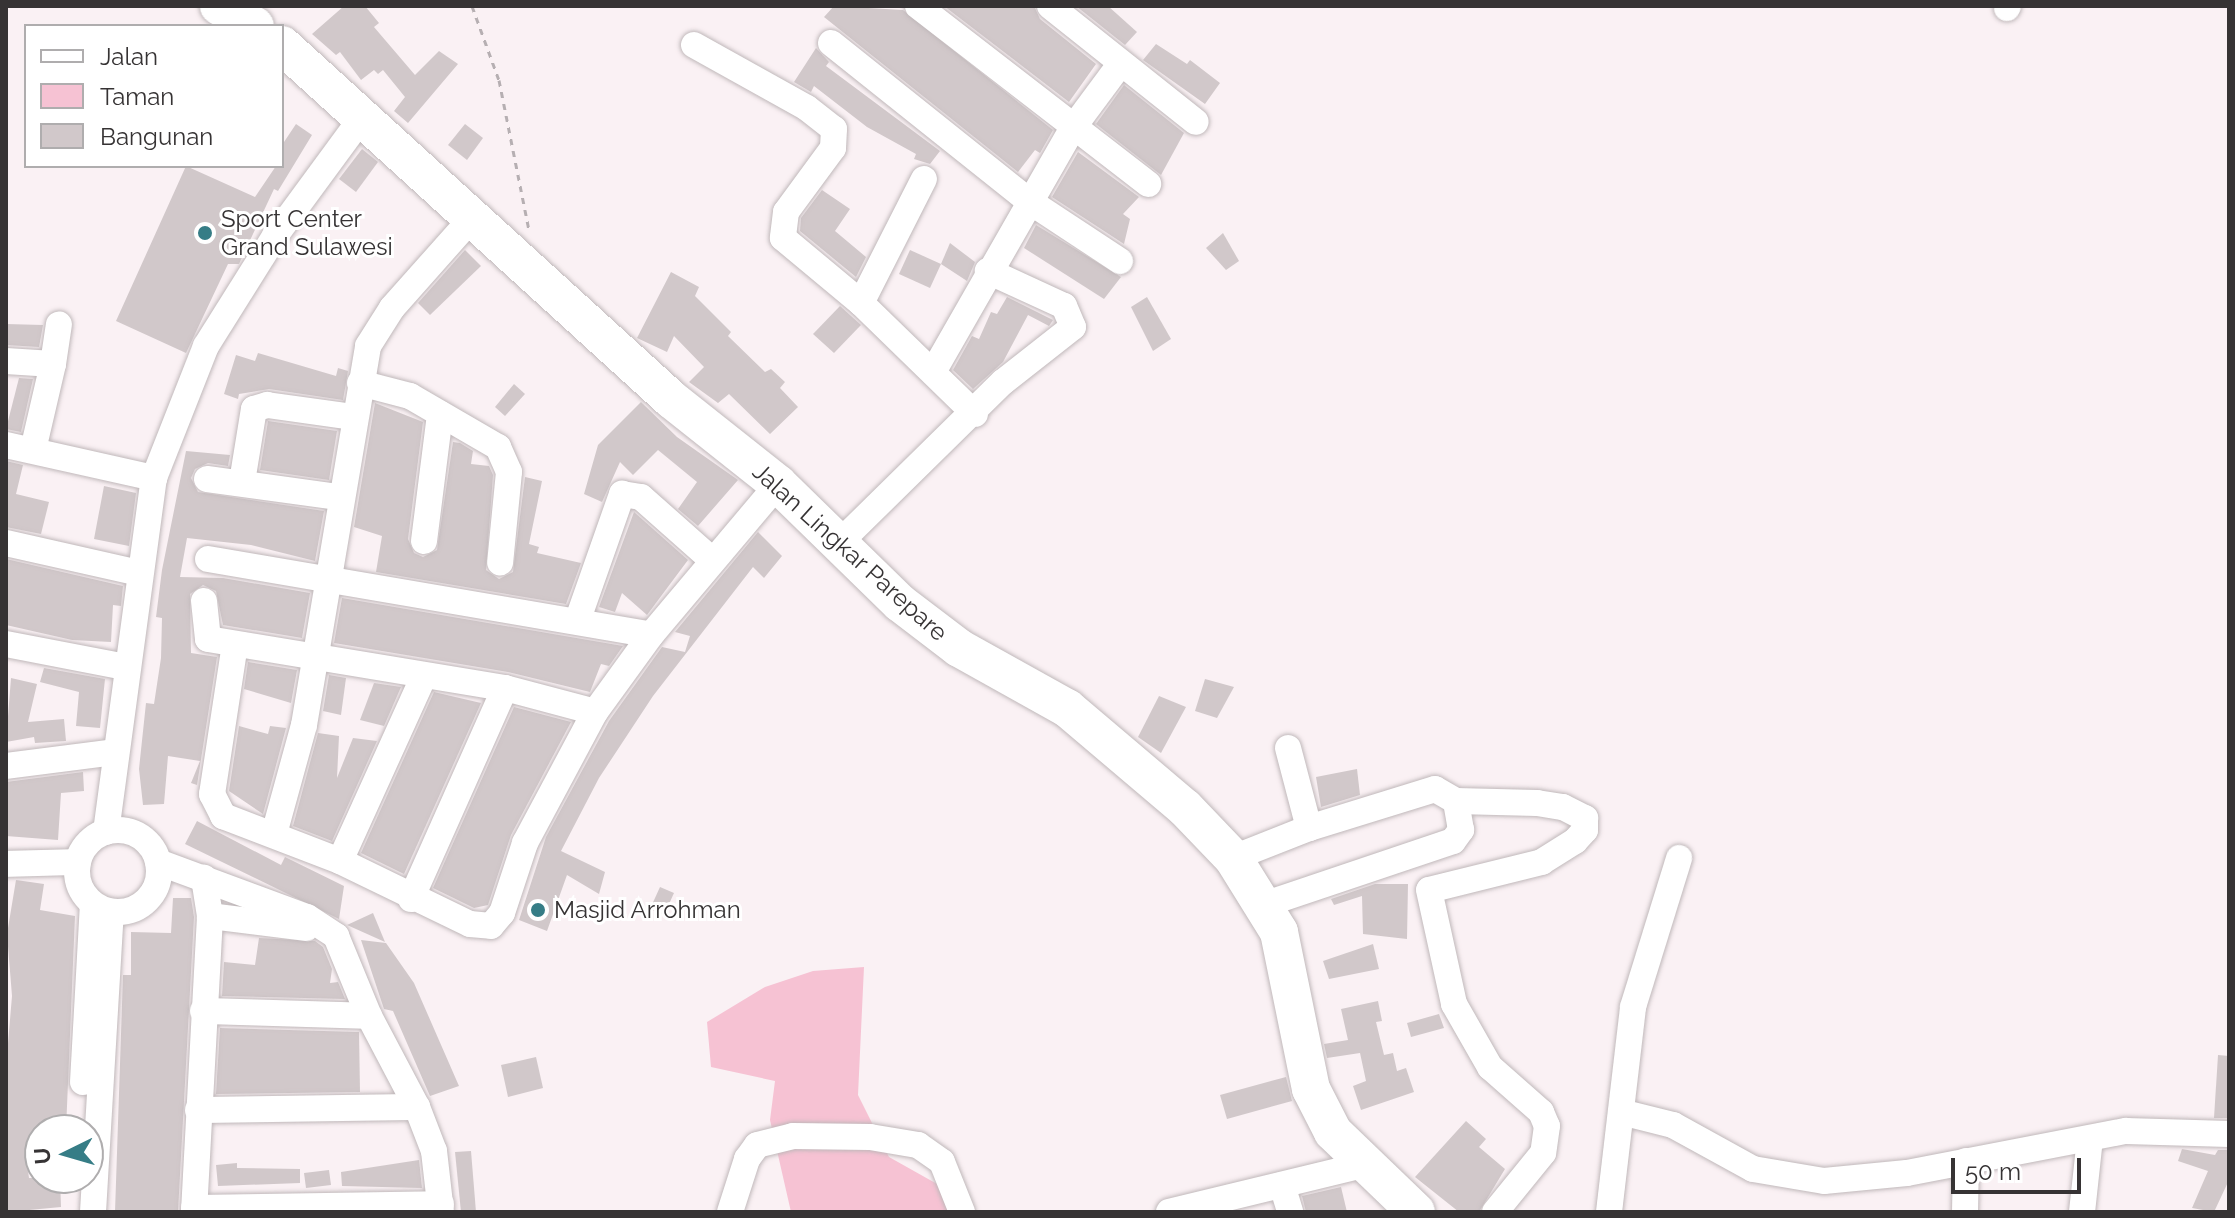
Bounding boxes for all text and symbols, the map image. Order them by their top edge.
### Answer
legend [24,24,284,168]
text: Jalan [100,42,158,71]
text: Taman [100,82,174,111]
text: Bangunan [100,122,213,151]
place label: Sport Center Grand Sulawesi [221,205,393,261]
marker: Sport Center Grand Sulawesi [196,224,214,242]
street label: Jalan Lingkar Parepare [747,457,953,647]
place label: Masjid Arrohman [554,896,741,924]
marker: Masjid Arrohman [529,901,547,919]
north arrow [24,1114,104,1194]
scale bar [1955,1142,2085,1192]
text: U [28,1147,56,1165]
text: 50 m [1965,1157,2021,1186]

